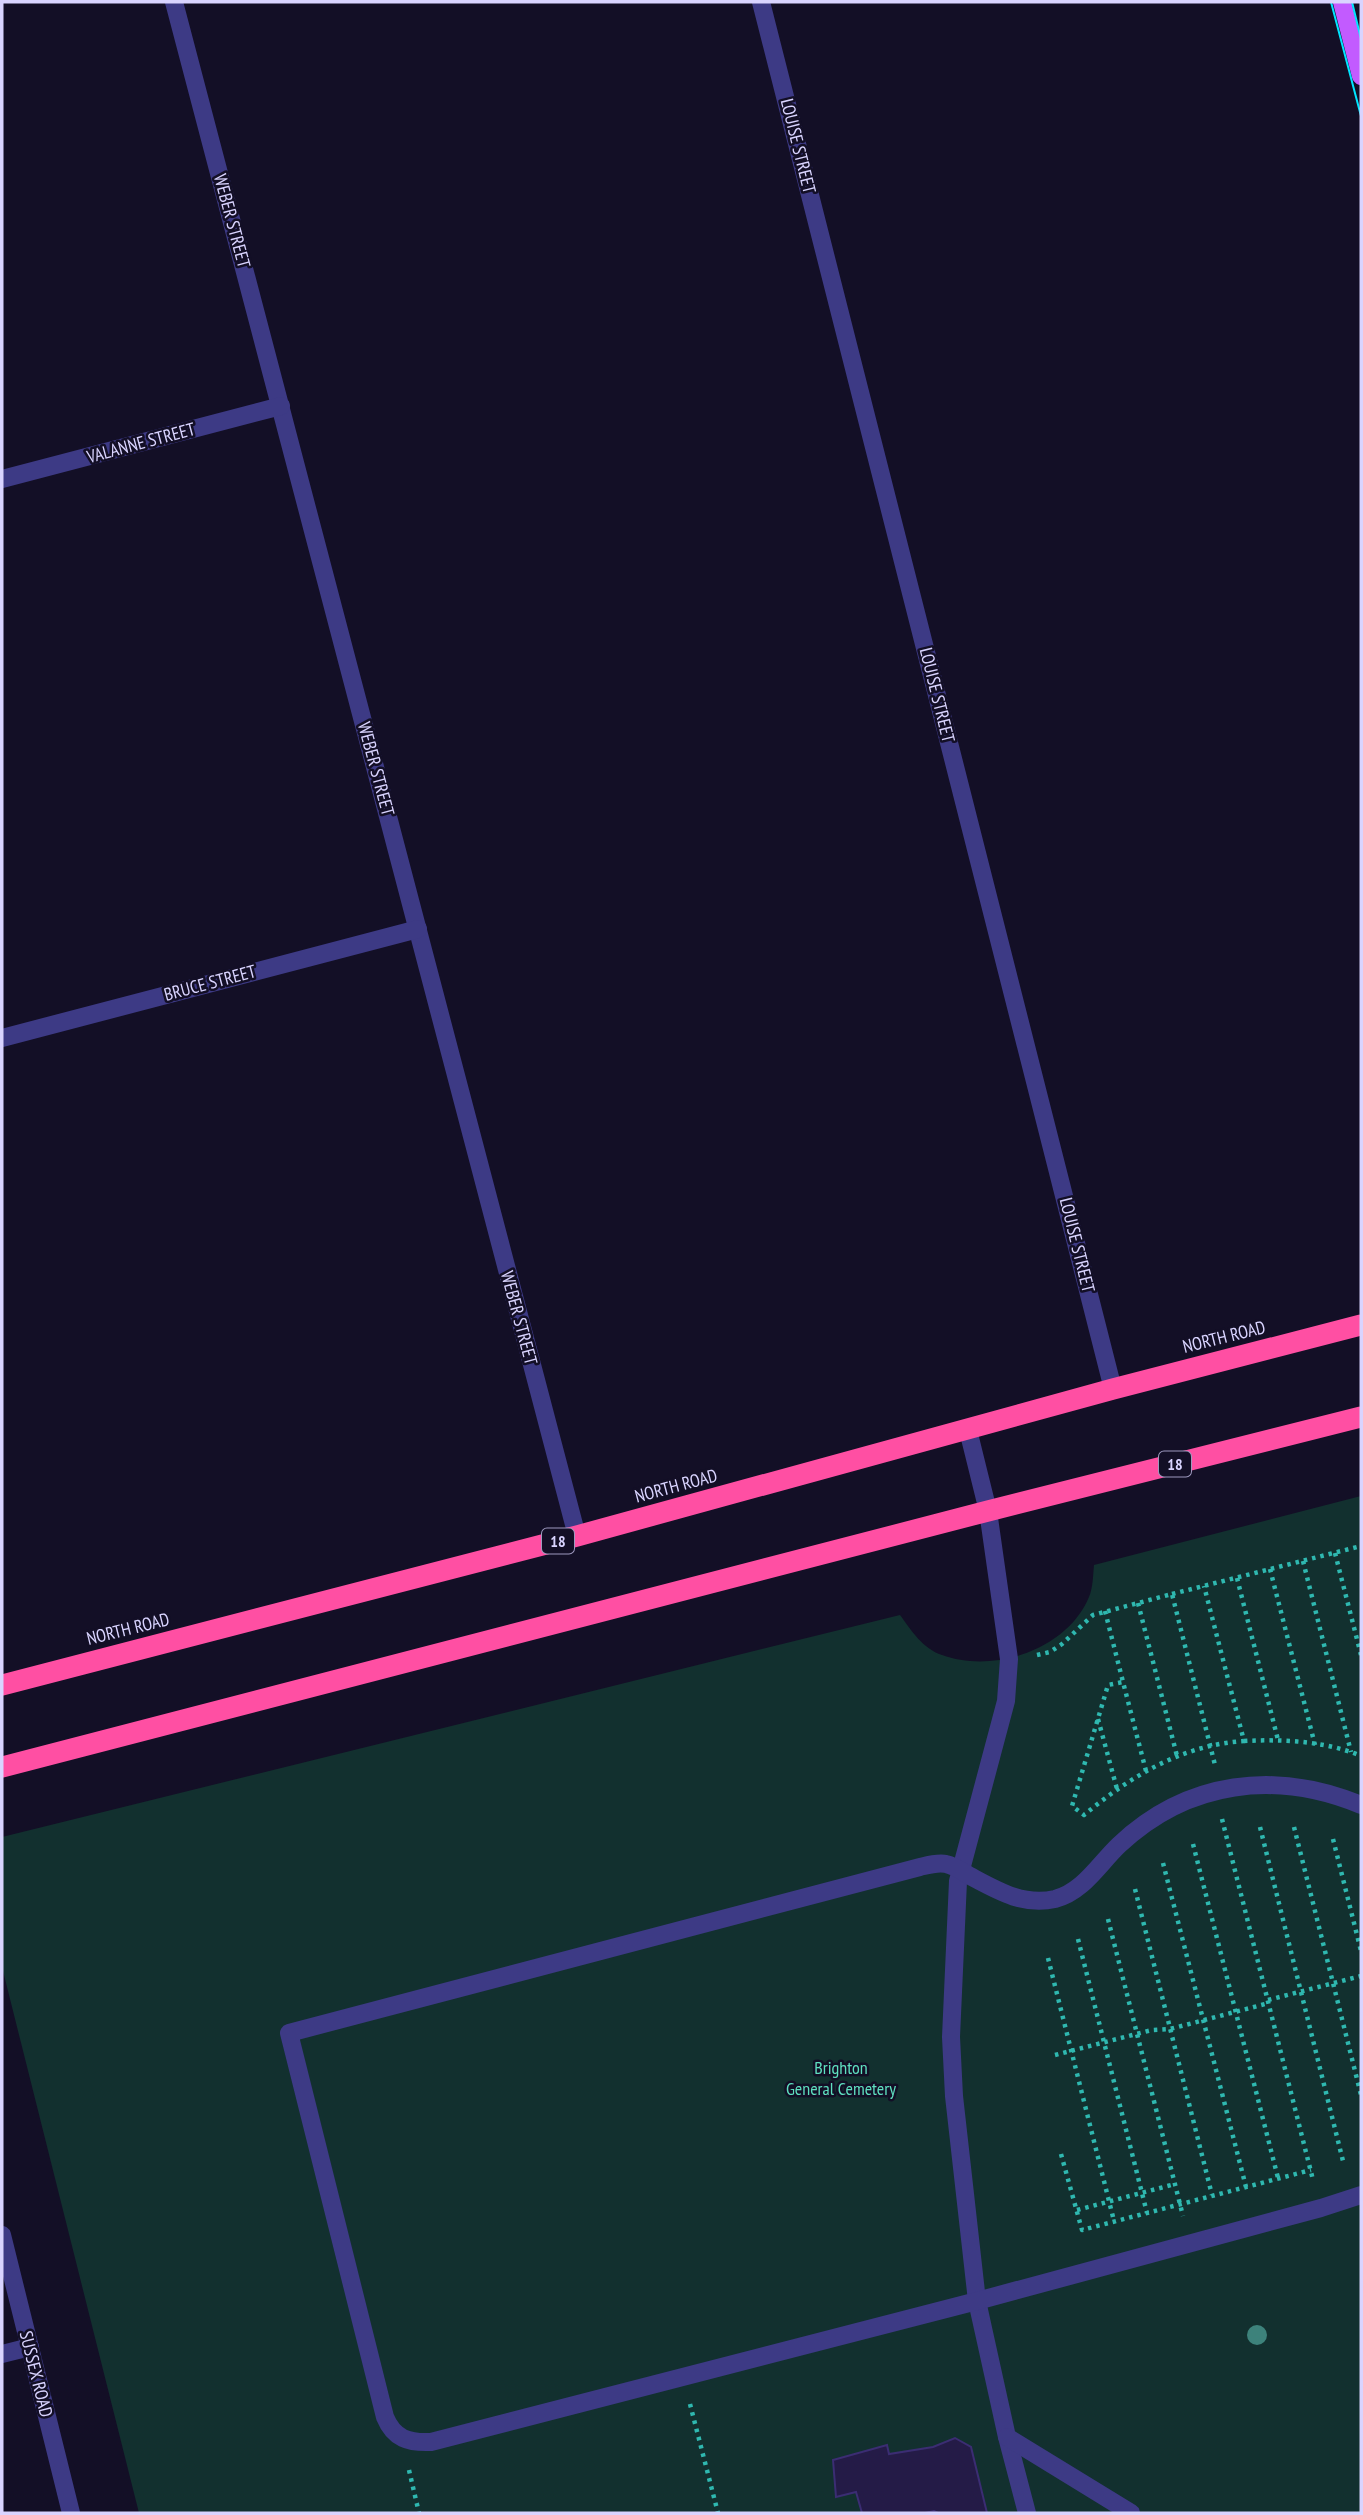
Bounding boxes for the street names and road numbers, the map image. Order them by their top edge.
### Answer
street label: LOUISE STREET [776,96,821,196]
street label: WEBER STREET [209,171,256,270]
street label: VALANNE STREET [83,417,197,468]
street label: LOUISE STREET [915,645,960,745]
street label: WEBER STREET [353,719,400,818]
street label: BRUCE STREET [161,959,258,1006]
street label: LOUISE STREET [1055,1195,1100,1295]
street label: WEBER STREET [496,1268,543,1367]
street label: NORTH ROAD [1180,1315,1268,1358]
road number: 18 [1159,1452,1191,1476]
street label: NORTH ROAD [632,1463,720,1508]
road number: 18 [542,1528,574,1554]
street label: NORTH ROAD [84,1607,172,1650]
street label: SUSSEX ROAD [15,2328,58,2419]

